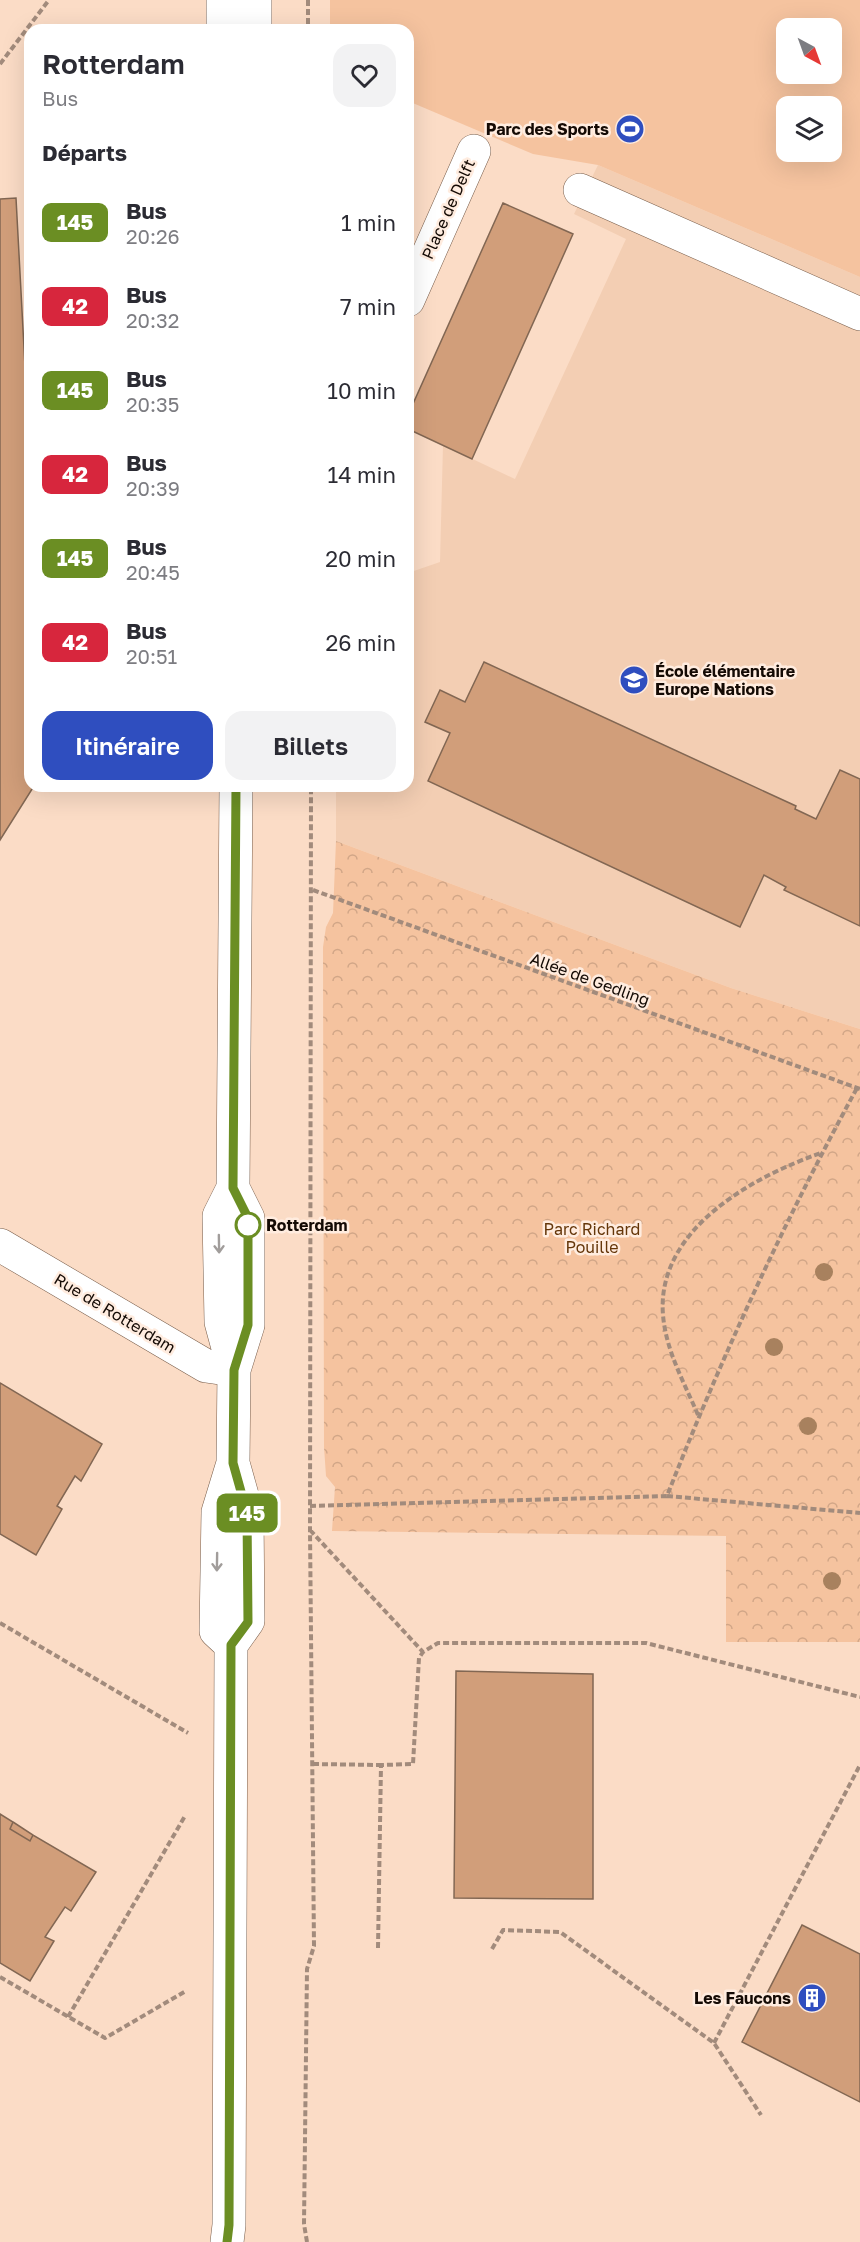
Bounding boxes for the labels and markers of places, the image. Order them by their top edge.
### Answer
sports icon: Parc des Sports [614,113,646,145]
place label: Parc des Sports [486,119,609,139]
place label: École élémentaire Europe Nations [655,661,795,699]
school or university icon: École élémentaire Europe Nations [618,664,650,696]
marker: Rotterdam [235,1212,261,1238]
place label: Rotterdam [266,1215,348,1235]
building icon: Les Faucons [796,1982,828,2014]
place label: Les Faucons [694,1988,791,2008]

